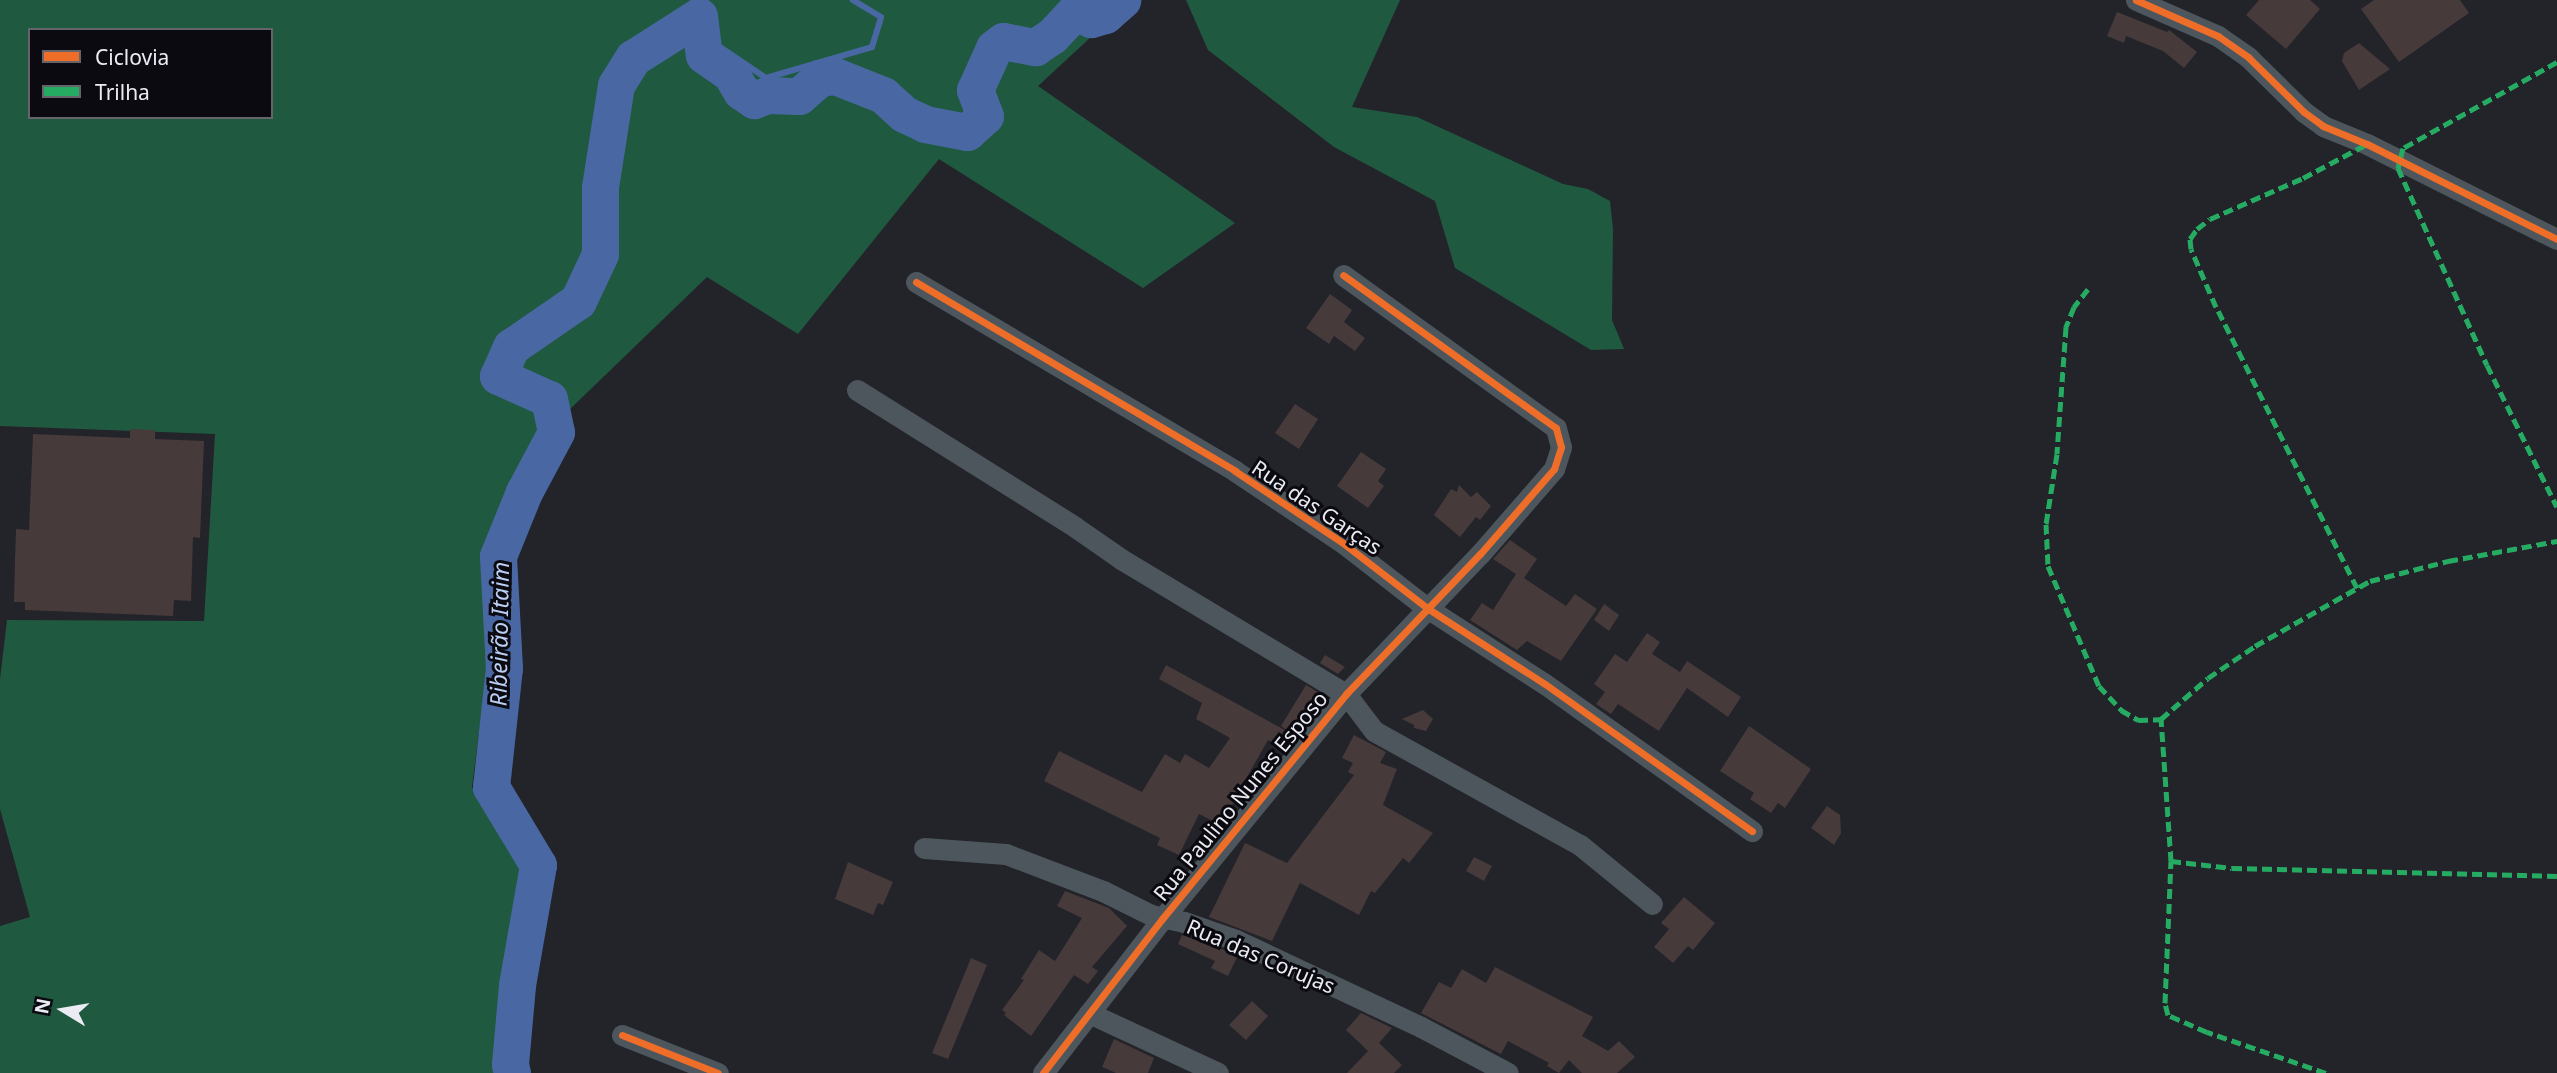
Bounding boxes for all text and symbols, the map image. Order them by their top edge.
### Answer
legend [28,28,273,119]
text: Ciclovia [95,43,169,71]
text: Trilha [95,78,150,106]
street label: Rua das Garças [1247,454,1387,560]
water label: Ribeirão Itaim [484,561,514,707]
street label: Rua Paulino Nunes Esposo [1148,686,1332,906]
street label: Rua das Corujas [1183,913,1339,999]
north arrow [28,975,98,1045]
text: N [28,996,57,1016]

